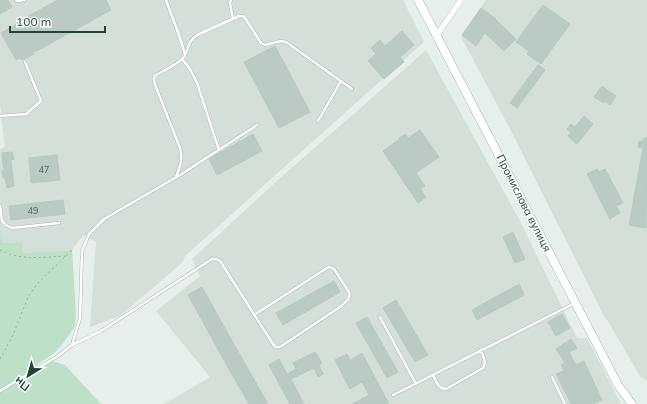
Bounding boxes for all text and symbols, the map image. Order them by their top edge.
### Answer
scale bar [10,8,105,34]
text: 100 m [16,14,51,29]
street label: Промислова вулиця [493,152,555,254]
house number: 47 [39,164,49,175]
house number: 49 [28,205,38,216]
north arrow [8,356,48,396]
text: Пн [12,374,32,394]

